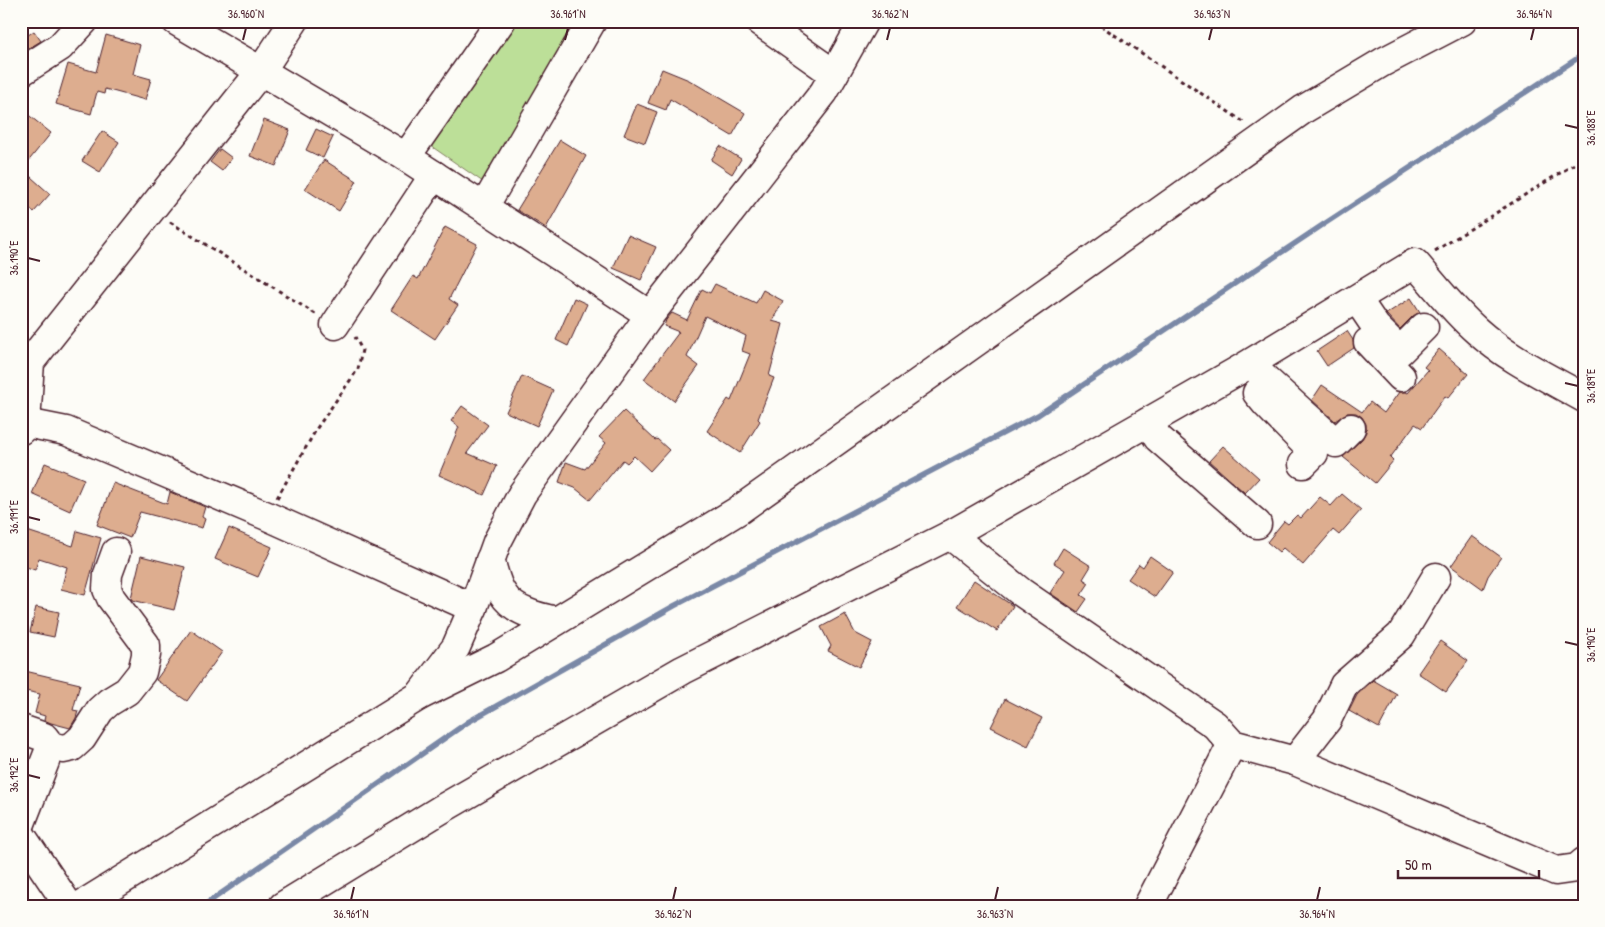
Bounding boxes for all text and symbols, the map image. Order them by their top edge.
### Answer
text: 36.960°N [228,5,264,22]
text: 36.961°N [550,5,586,22]
text: 36.962°N [872,5,908,22]
text: 36.963°N [1194,5,1230,22]
text: 36.964°N [1516,5,1552,22]
text: 36.188°E [1582,110,1599,146]
text: 36.190°E [5,240,22,275]
text: 36.189°E [1582,368,1599,403]
text: 36.191°E [5,499,22,534]
text: 36.190°E [1582,627,1599,662]
text: 36.192°E [5,757,22,793]
scale bar [1398,847,1539,879]
text: 50 m [1405,854,1432,875]
text: 36.961°N [333,905,369,922]
text: 36.962°N [655,905,691,922]
text: 36.963°N [977,905,1013,922]
text: 36.964°N [1299,905,1335,922]

